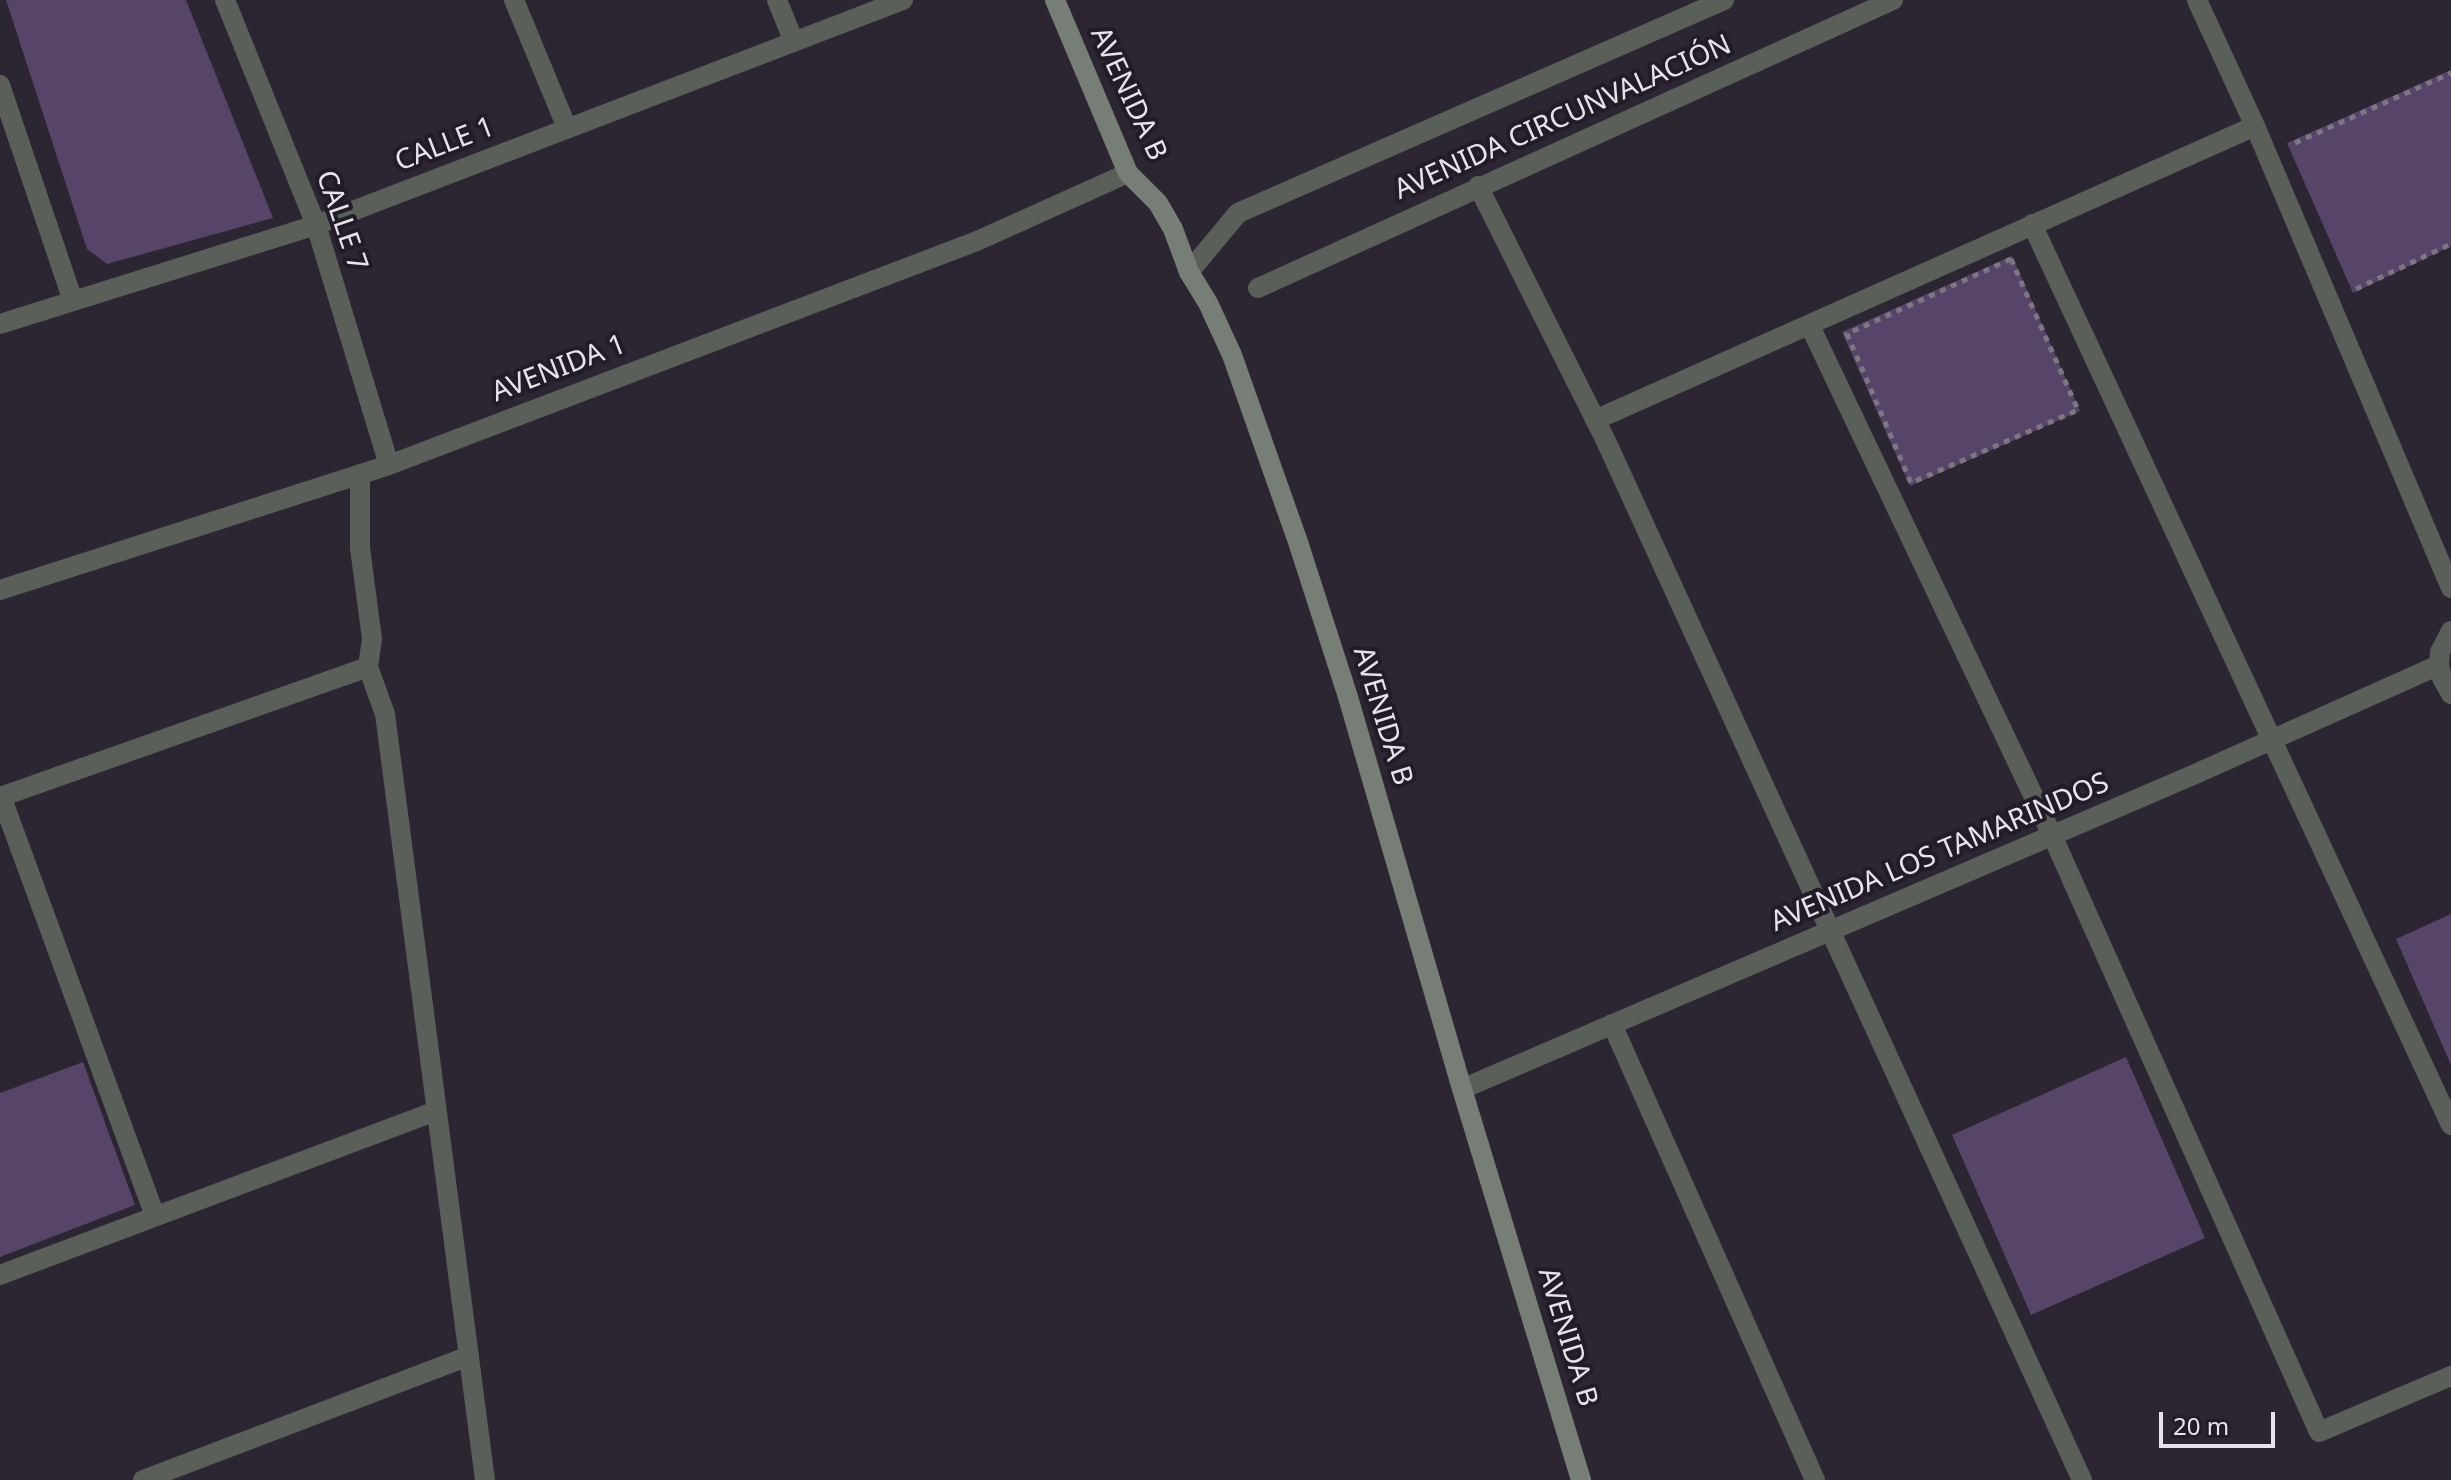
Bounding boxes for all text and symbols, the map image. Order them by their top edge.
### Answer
street label: AVENIDA B [1083,22,1173,166]
street label: AVENIDA CIRCUNVALACIÓN [1389,28,1737,208]
street label: CALLE 1 [391,111,499,179]
street label: CALLE 7 [308,166,374,276]
street label: AVENIDA 1 [487,328,631,410]
street label: AVENIDA B [1345,643,1419,789]
street label: AVENIDA LOS TAMARINDOS [1766,766,2114,940]
street label: AVENIDA B [1530,1264,1604,1410]
scale bar [2163,1396,2279,1446]
text: 20 m [2173,1409,2229,1442]

